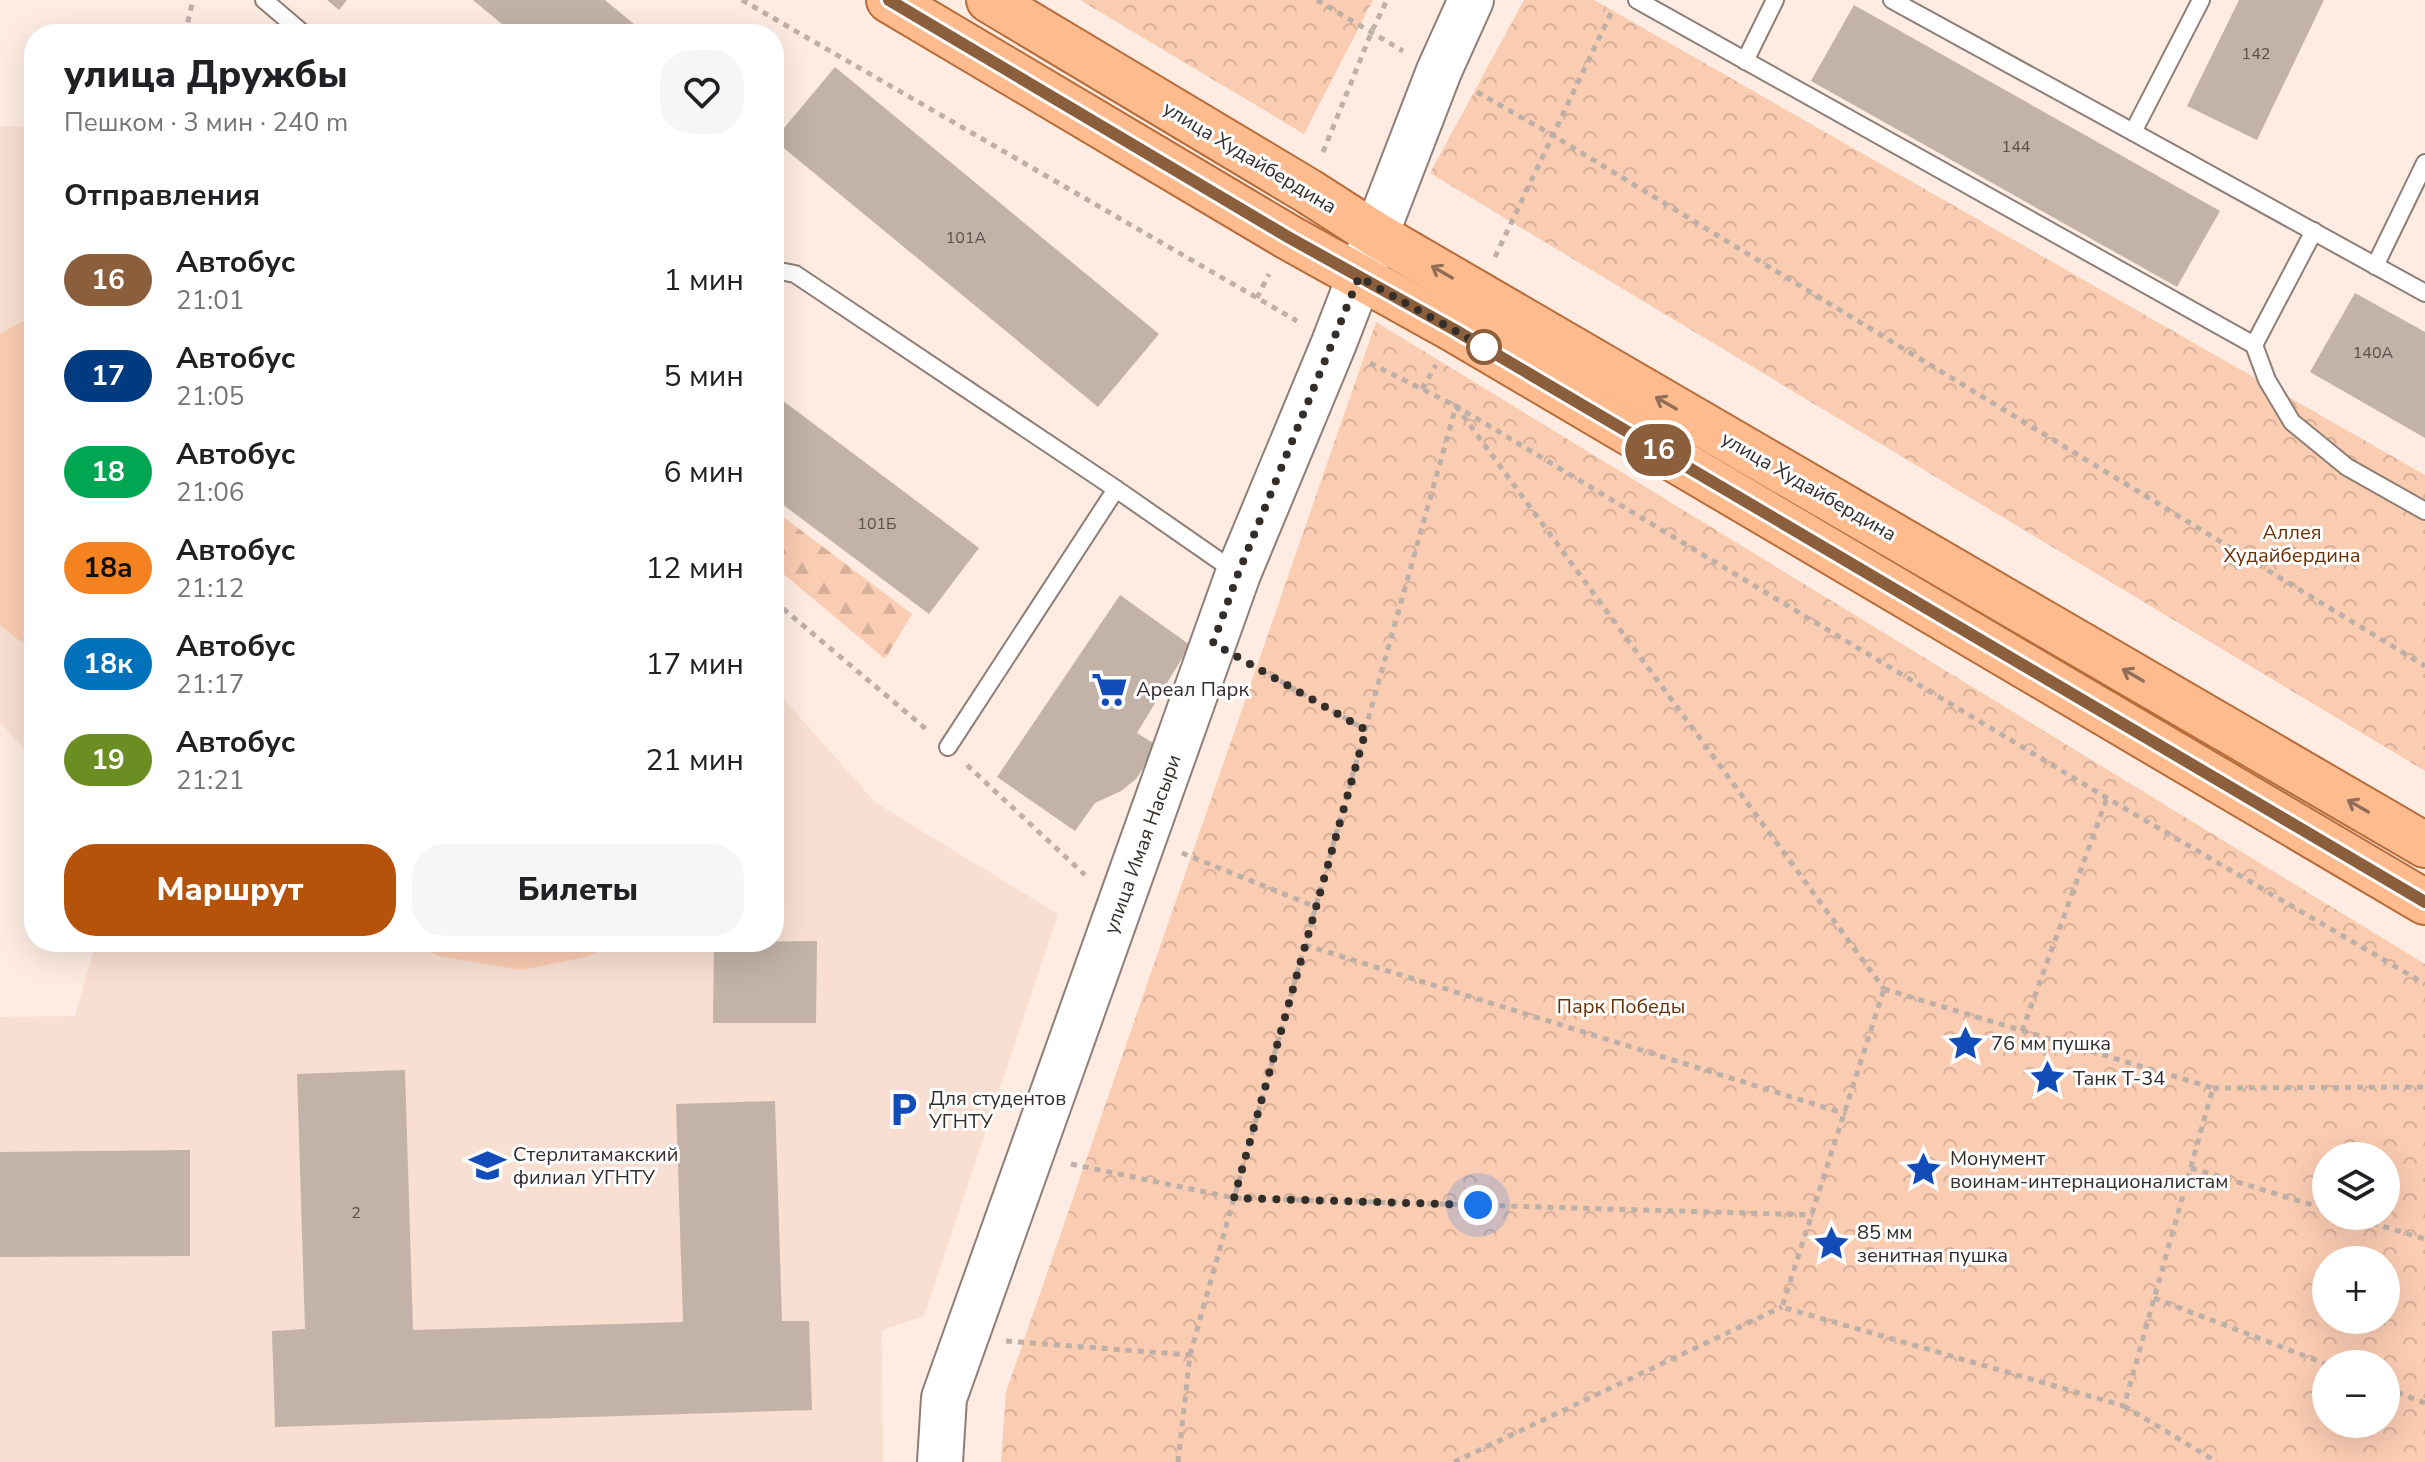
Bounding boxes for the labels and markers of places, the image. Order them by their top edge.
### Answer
unlabelled marker [1467,330,1501,364]
supermarket icon: Ареал Парк [1091,670,1129,708]
place label: Ареал Парк [1136,676,1249,703]
place icon: 76 мм пушка [1946,1024,1984,1062]
place label: 76 мм пушка [1991,1030,2111,1057]
place icon: Танк Т-34 [2028,1059,2066,1097]
place label: Танк Т-34 [2073,1065,2165,1092]
place label: Для студентов УГНТУ [928,1085,1066,1135]
parking icon: Для студентов УГНТУ [884,1091,922,1129]
place label: Стерлитамакский филиал УГНТУ [513,1141,678,1191]
place label: Монумент воинам-интернационалистам [1950,1145,2229,1195]
school or university icon: Стерлитамакский филиал УГНТУ [468,1147,506,1185]
place icon: Монумент воинам-интернационалистам [1905,1150,1943,1188]
place label: 85 мм зенитная пушка [1857,1219,2008,1269]
place icon: 85 мм зенитная пушка [1812,1225,1850,1263]

